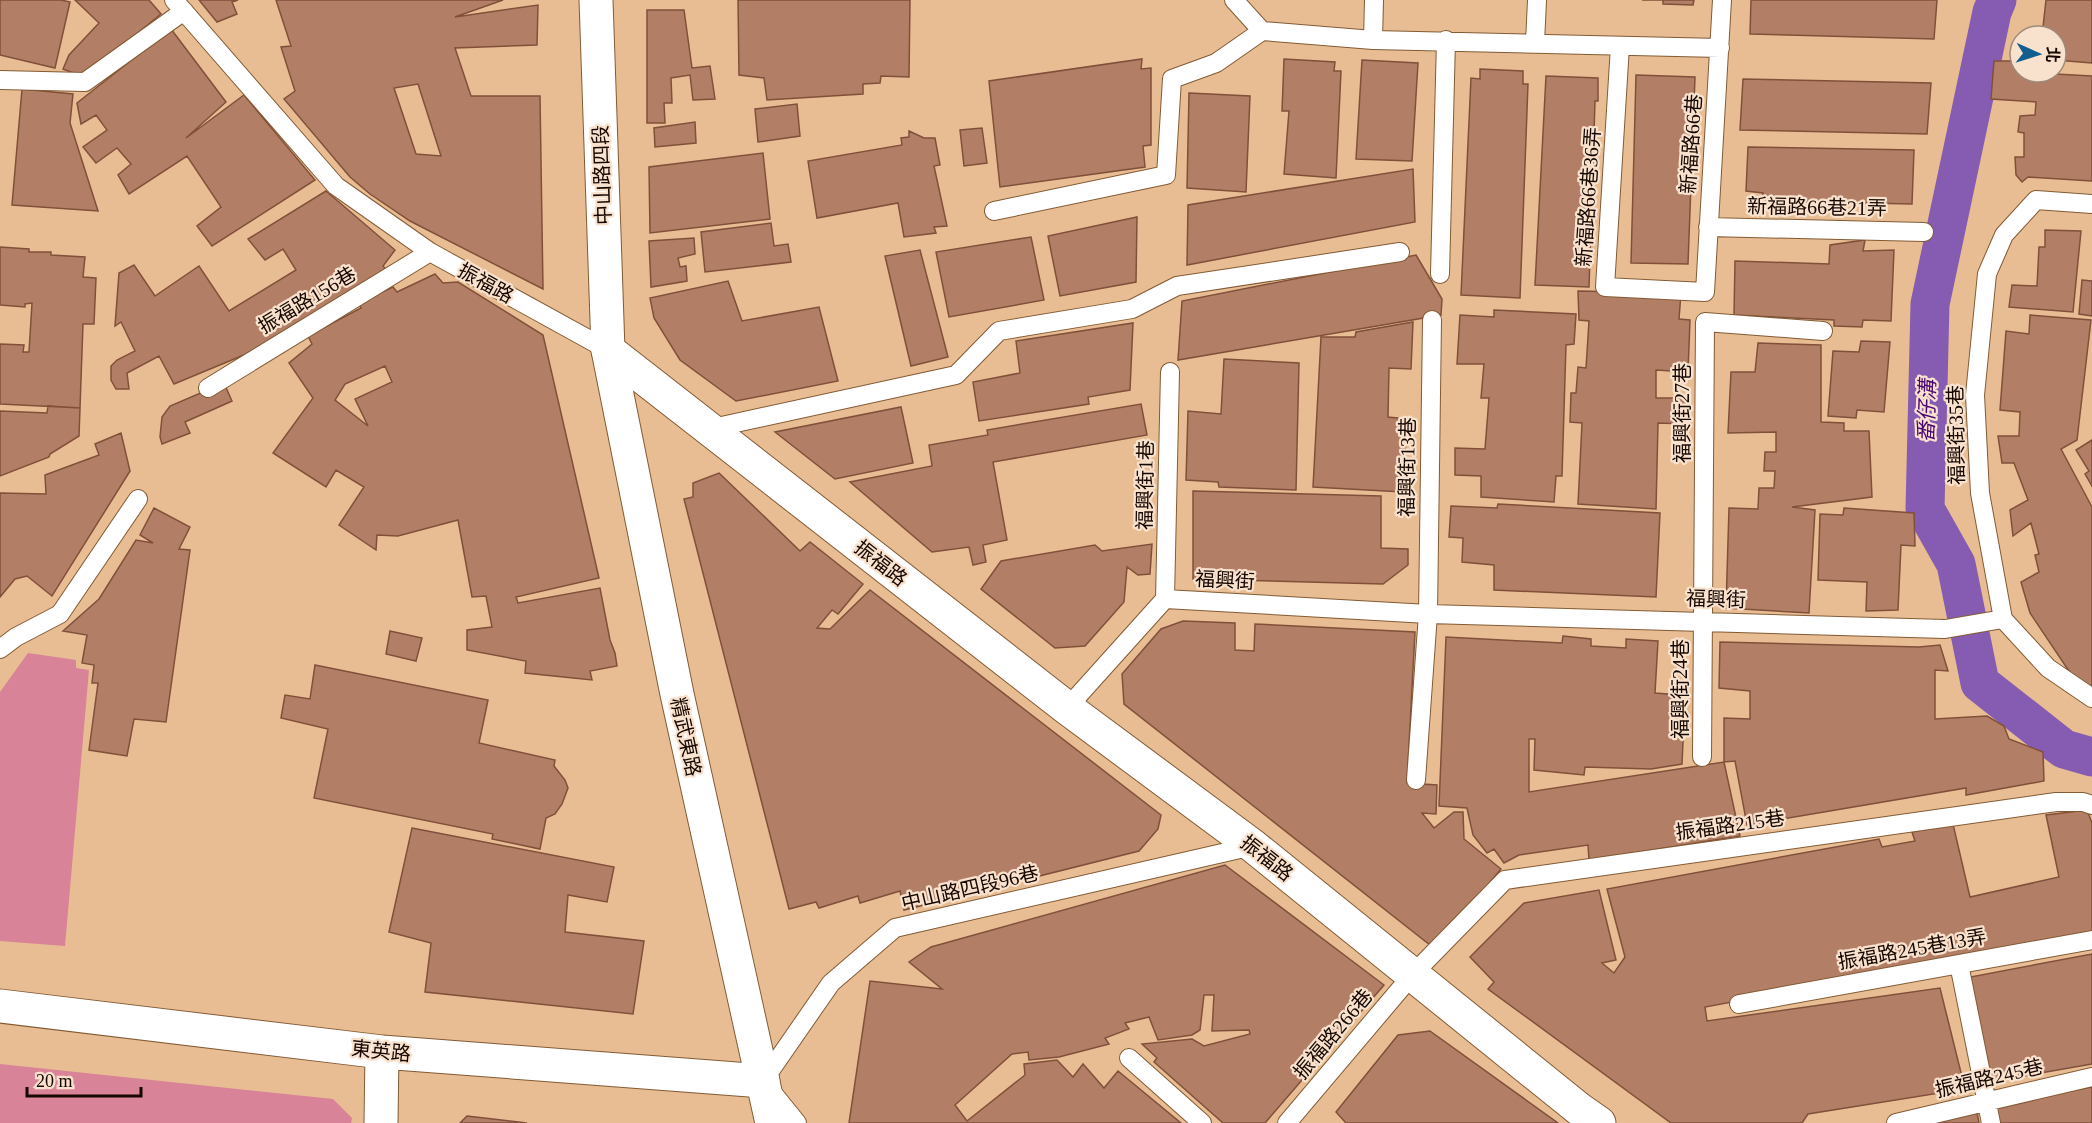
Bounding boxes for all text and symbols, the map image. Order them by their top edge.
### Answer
north arrow [2008,24,2068,84]
text: 北 [2044,46,2061,63]
street label: 新福路66巷 [1677,93,1705,195]
street label: 中山路四段 [589,125,615,225]
street label: 新福路66巷36弄 [1572,126,1604,268]
street label: 新福路66巷21弄 [1747,195,1887,219]
street label: 振福路 [454,259,518,307]
street label: 振福路156巷 [254,262,360,338]
street label: 福興街27巷 [1671,363,1693,463]
water label: 番仔溝 [1914,376,1940,443]
street label: 福興街35巷 [1944,385,1968,485]
street label: 福興街13巷 [1395,417,1419,517]
street label: 福興街1巷 [1133,440,1157,530]
street label: 振福路 [851,536,911,590]
street label: 福興街 [1194,567,1256,593]
street label: 福興街 [1686,587,1746,611]
street label: 福興街24巷 [1669,639,1691,739]
street label: 精武東路 [667,696,705,778]
street label: 振福路215巷 [1674,806,1786,844]
street label: 振福路 [1237,831,1297,885]
street label: 中山路四段96巷 [899,862,1041,914]
street label: 振福路245巷13弄 [1836,925,1988,973]
street label: 振福路266巷 [1289,985,1377,1083]
street label: 東英路 [350,1037,412,1065]
street label: 振福路245巷 [1933,1055,2045,1101]
scale bar [27,1060,141,1098]
text: 20 m [36,1071,73,1091]

